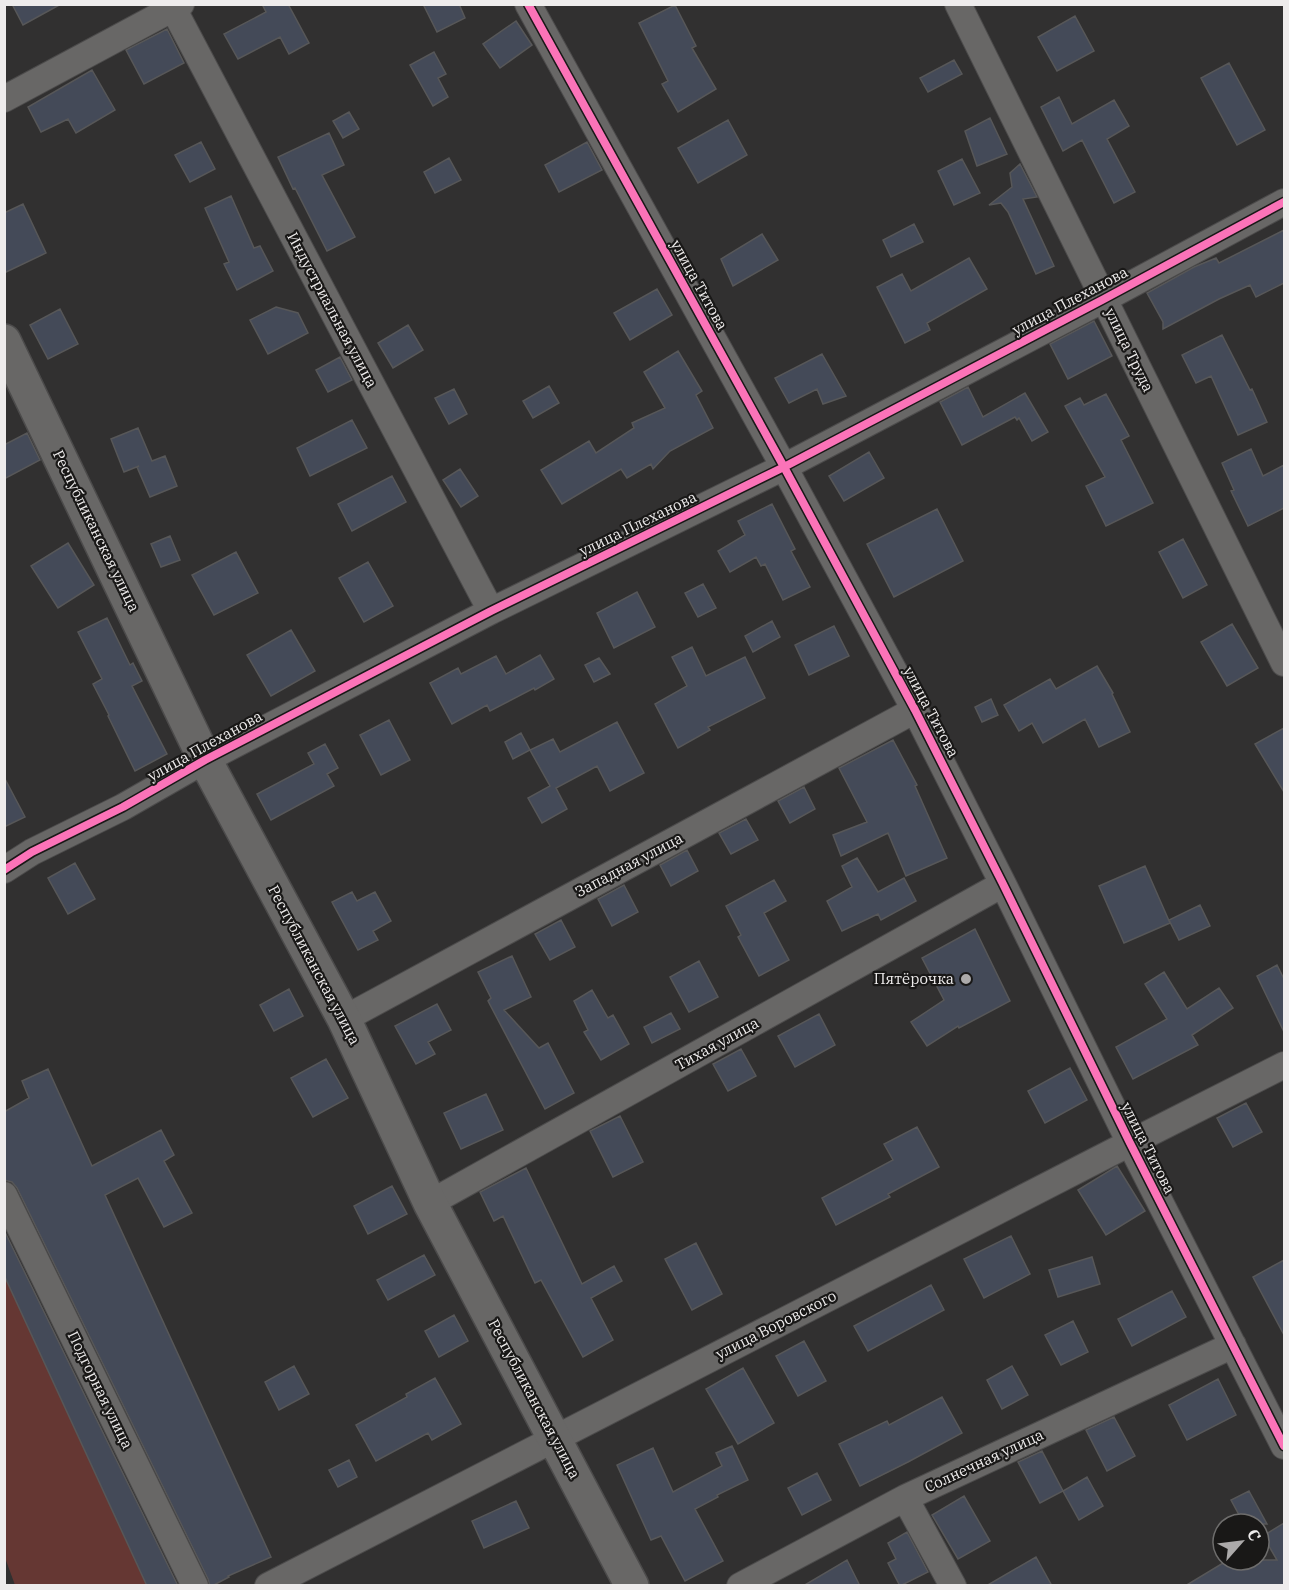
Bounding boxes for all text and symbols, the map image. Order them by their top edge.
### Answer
street label: Индустриальная улица [283,229,382,391]
street label: улица Титова [667,236,732,333]
street label: улица Плеханова [1009,262,1131,339]
street label: улица Труда [1101,305,1158,395]
street label: Республиканская улица [49,447,144,615]
street label: улица Плеханова [576,487,700,560]
street label: улица Титова [900,663,963,760]
street label: улица Плеханова [144,706,265,785]
street label: Западная улица [572,828,686,901]
street label: Республиканская улица [264,882,365,1048]
place label: Пятёрочка [874,969,954,988]
marker: Пятёрочка [959,972,973,986]
street label: Тихая улица [672,1013,762,1074]
street label: улица Титова [1117,1099,1180,1197]
street label: улица Воровского [712,1286,839,1363]
street label: Республиканская улица [484,1316,585,1482]
street label: Подгорная улица [64,1328,137,1452]
street label: Солнечная улица [921,1425,1046,1496]
north arrow [1211,1512,1271,1572]
text: С [1243,1526,1266,1544]

